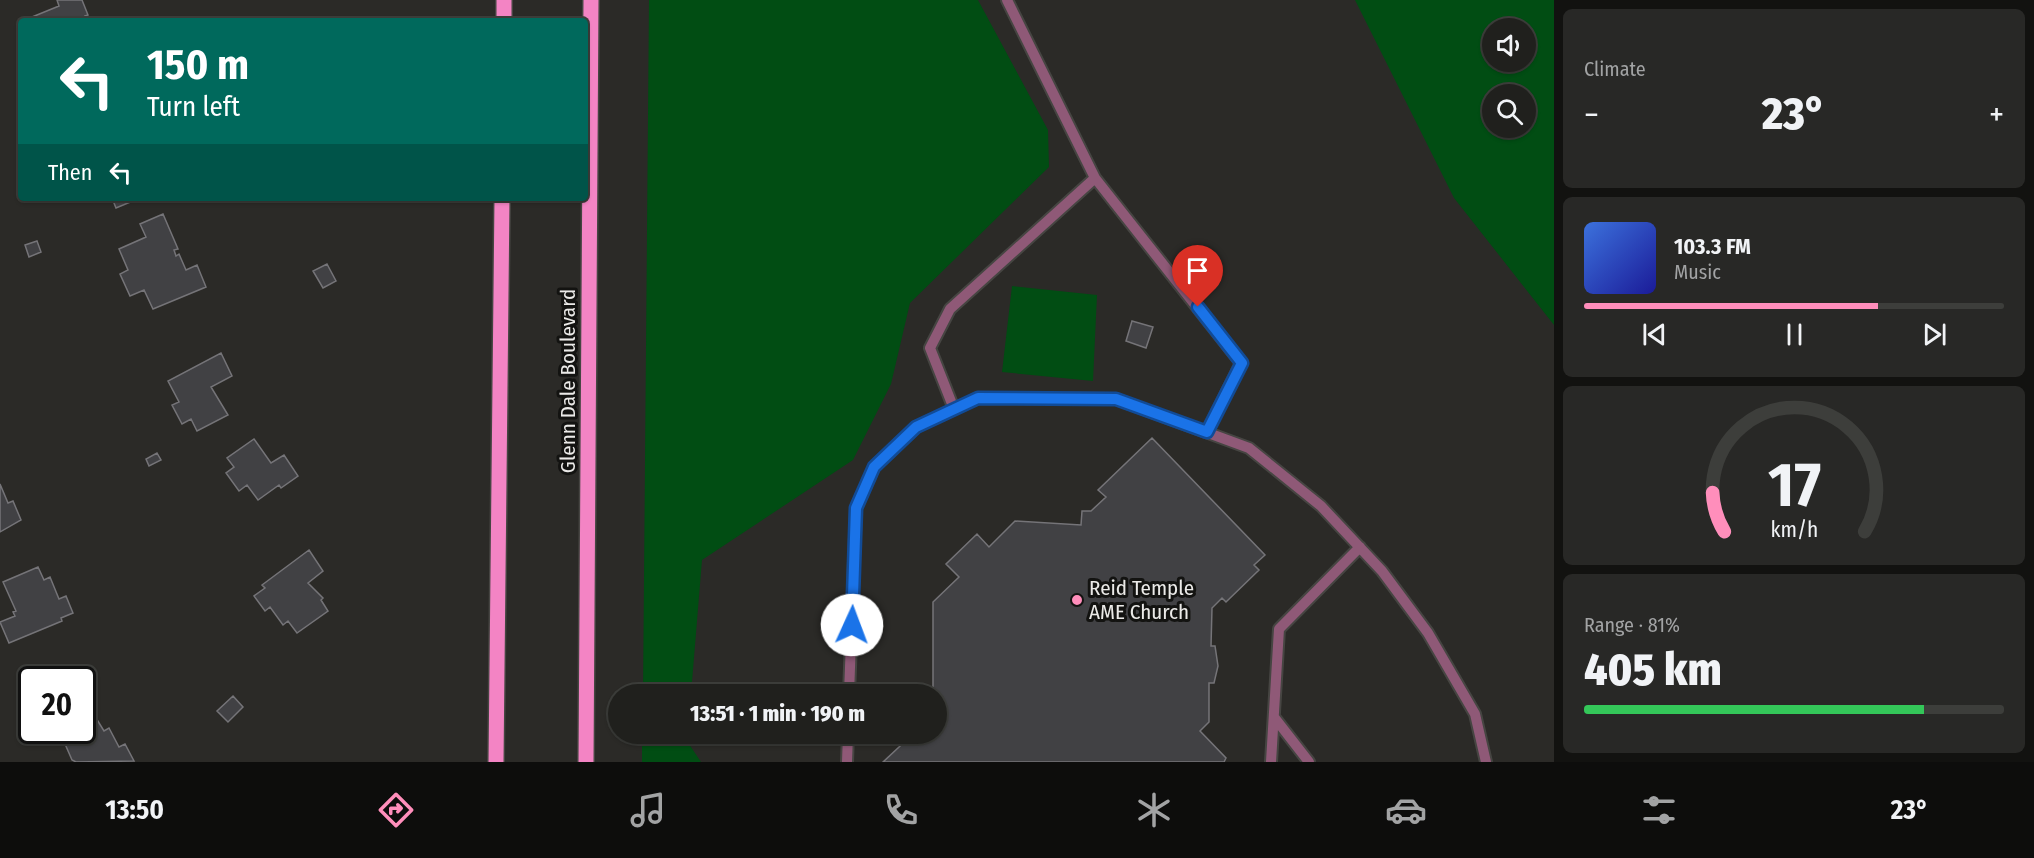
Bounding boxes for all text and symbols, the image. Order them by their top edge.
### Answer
map controls [1482,18,1536,138]
button: sound [1482,18,1536,72]
text: 150 m [147,40,249,90]
icon: left [48,42,126,120]
text: Climate [1584,57,1646,81]
button: search [1482,84,1536,138]
text: 23° [1762,87,1826,141]
text: Turn left [147,91,240,123]
text: − [1584,95,1599,135]
text: + [1989,95,2004,135]
icon: left [104,156,137,189]
text: Then [48,159,92,186]
text: 103.3 FM [1674,233,1751,260]
pin [1172,245,1223,307]
icon: arrive [1181,254,1214,287]
text: Music [1674,260,1721,284]
street label: Glenn Dale Boulevard [555,289,581,473]
icon: previous [1638,318,1671,351]
icon: pause [1778,318,1811,351]
icon: next [1918,318,1951,351]
text: 17 [1768,448,1820,523]
text: km/h [1770,518,1818,544]
place label: Reid Temple AME Church [1089,575,1194,625]
position arrow [820,593,884,657]
marker: Reid Temple AME Church [1070,593,1084,607]
text: Range · 81% [1584,613,1680,637]
text: 405 km [1584,643,1722,697]
speed limit sign: 20 [18,666,96,744]
text: 13:51 · 1 min · 190 m [690,700,865,727]
icon: directions [375,789,417,831]
icon: music [627,789,669,831]
icon: phone [880,789,922,831]
icon: climate [1133,789,1175,831]
icon: car [1385,789,1427,831]
icon: filters [1638,789,1680,831]
text: 13:50 [105,794,164,826]
text: 23° [1891,794,1929,826]

